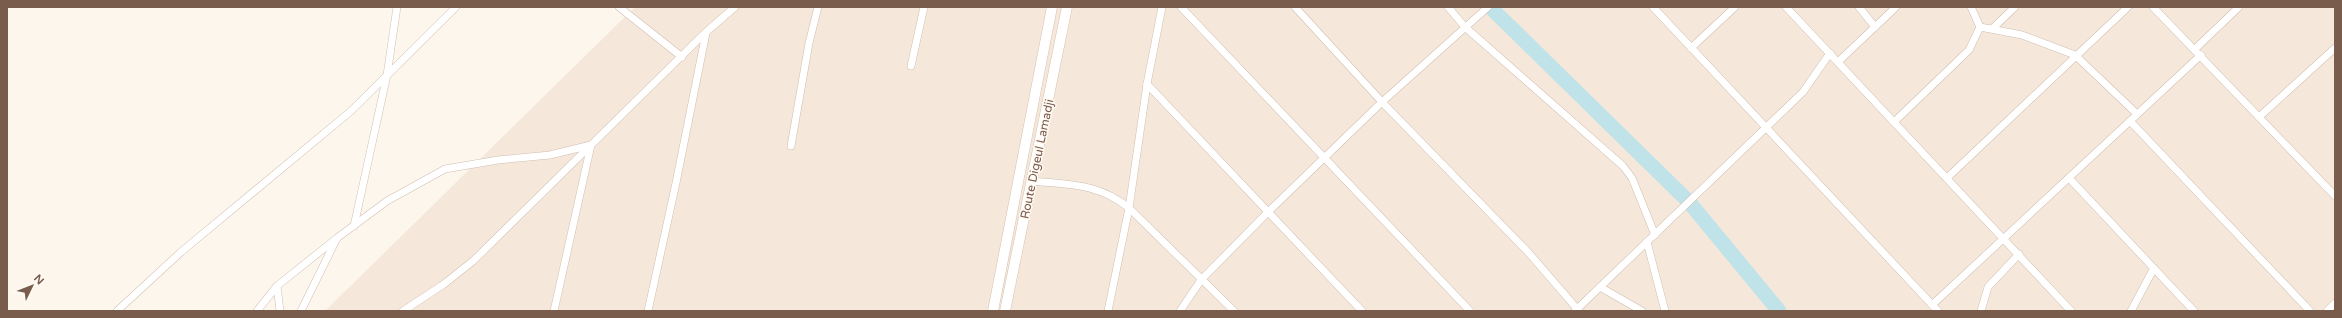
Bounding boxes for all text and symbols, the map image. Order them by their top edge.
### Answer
street label: Route Digeul Lamadji [1017,98,1057,220]
north arrow [12,266,52,306]
text: N [31,272,47,287]

